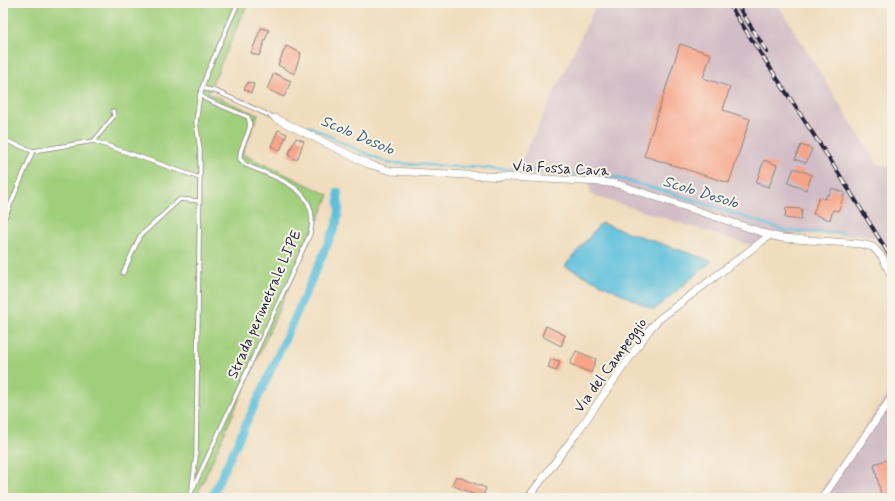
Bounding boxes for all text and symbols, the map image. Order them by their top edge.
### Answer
water label: Scolo Dosolo [317,110,398,160]
street label: Via Fossa Cava [512,156,611,182]
water label: Scolo Dosolo [660,171,741,214]
street label: Strada perimetrale LIPE [223,227,307,382]
street label: Via del Campeggio [570,314,653,418]

